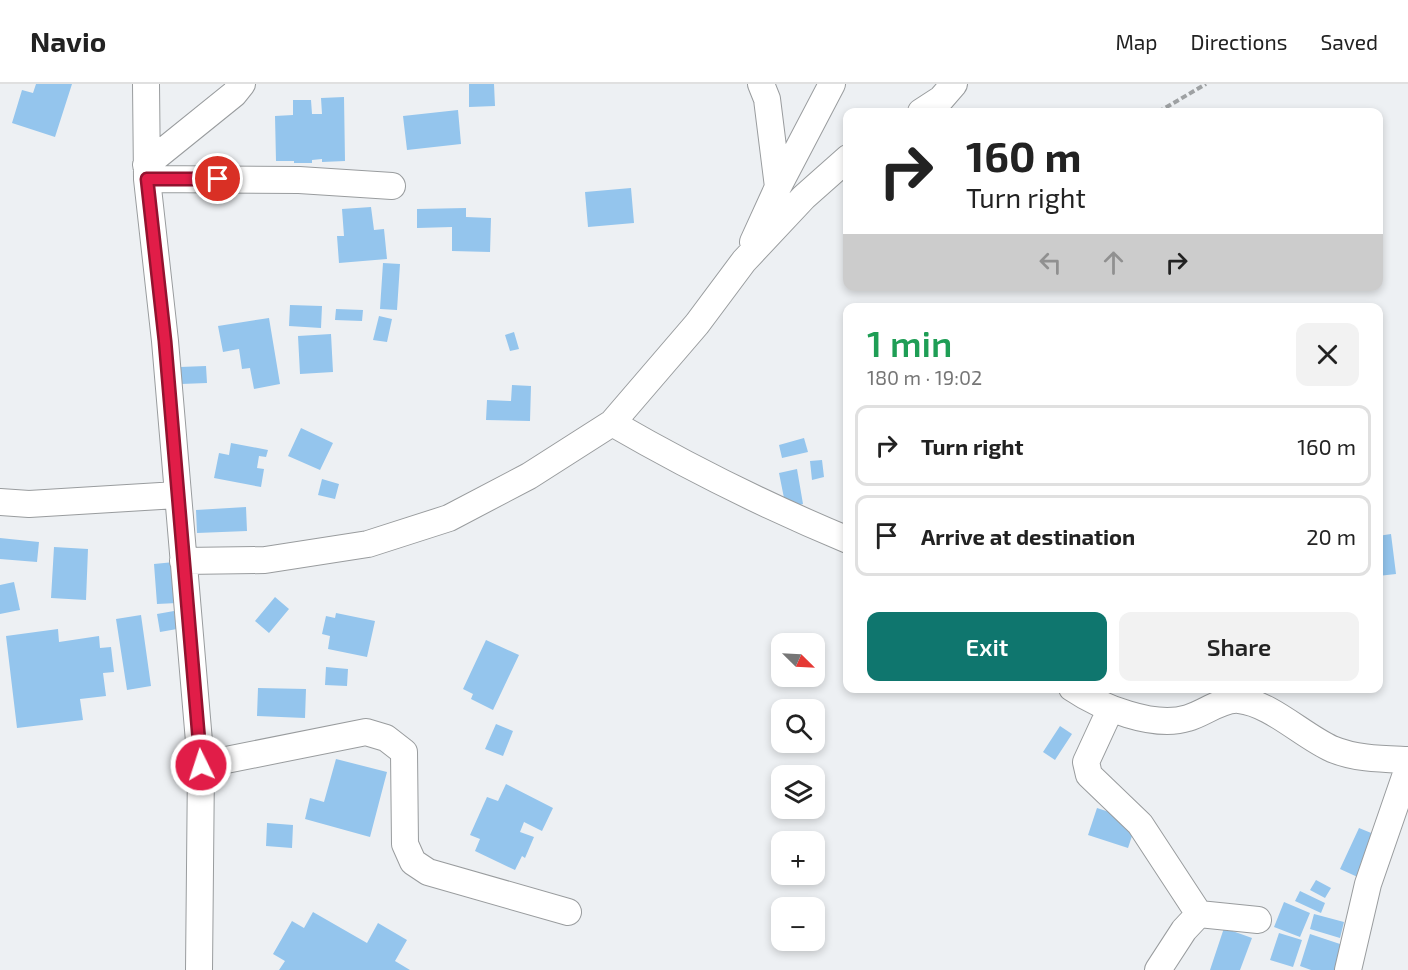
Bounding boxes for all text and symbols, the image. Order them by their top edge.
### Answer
text: Navio [30,24,106,58]
text: Map [1115,29,1158,54]
text: Directions [1191,29,1287,54]
text: Saved [1320,29,1378,54]
text: 160 m [966,130,1082,180]
icon: right [867,132,945,210]
pin [192,153,243,204]
icon: arrive [201,162,234,195]
text: Turn right [966,181,1086,213]
icon: left [1034,246,1067,279]
icon: ahead [1097,246,1130,279]
icon: right [1160,246,1193,279]
text: 1 min [867,321,952,364]
button: close [1296,323,1359,386]
text: 180 m · 19:02 [867,365,982,389]
icon: right [870,429,903,462]
text: Turn right [921,433,1023,459]
text: 160 m [1297,433,1356,459]
icon: arrive [870,519,903,552]
text: Arrive at destination [921,523,1135,549]
text: 20 m [1306,523,1356,549]
button: Exit [867,612,1107,681]
button: Share [1119,612,1359,681]
north arrow [771,633,825,687]
map controls [771,633,825,951]
button: search [771,699,825,753]
position arrow [169,733,233,797]
button: layers [771,765,825,819]
button: + [771,831,825,885]
button: − [771,897,825,951]

